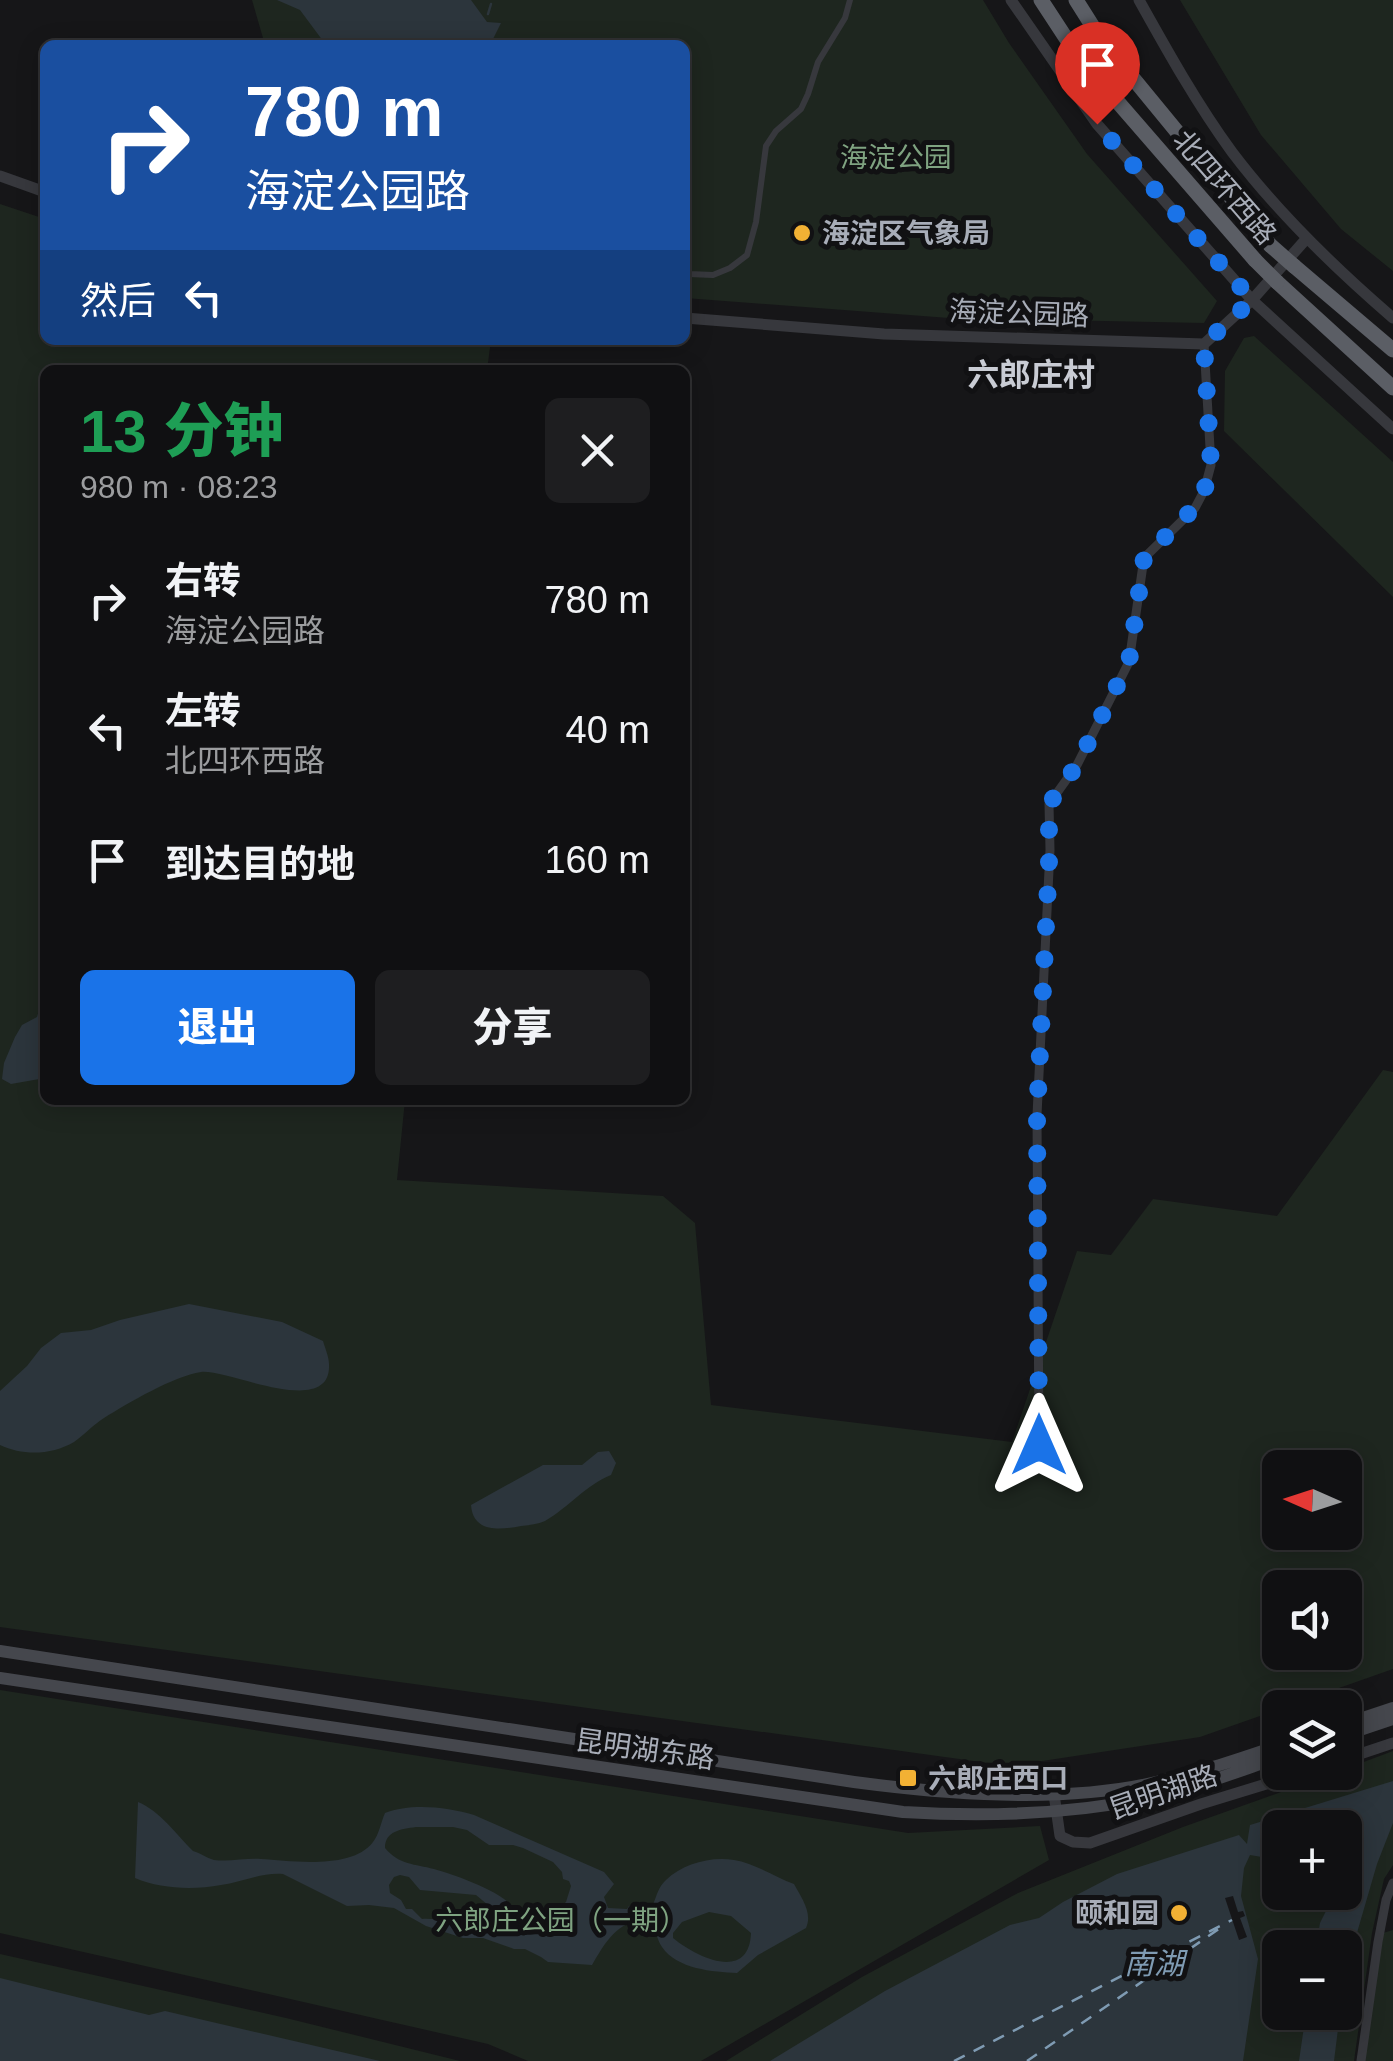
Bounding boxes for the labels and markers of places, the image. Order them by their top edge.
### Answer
pin [1055,22,1140,125]
place label: 海淀区气象局 [822,218,990,249]
marker: 海淀区气象局 [791,222,813,244]
place label: 六郎庄西口 [928,1763,1068,1794]
marker: 六郎庄西口 [897,1767,919,1789]
place label: 颐和园 [1075,1898,1159,1929]
marker: 颐和园 [1168,1902,1190,1924]

